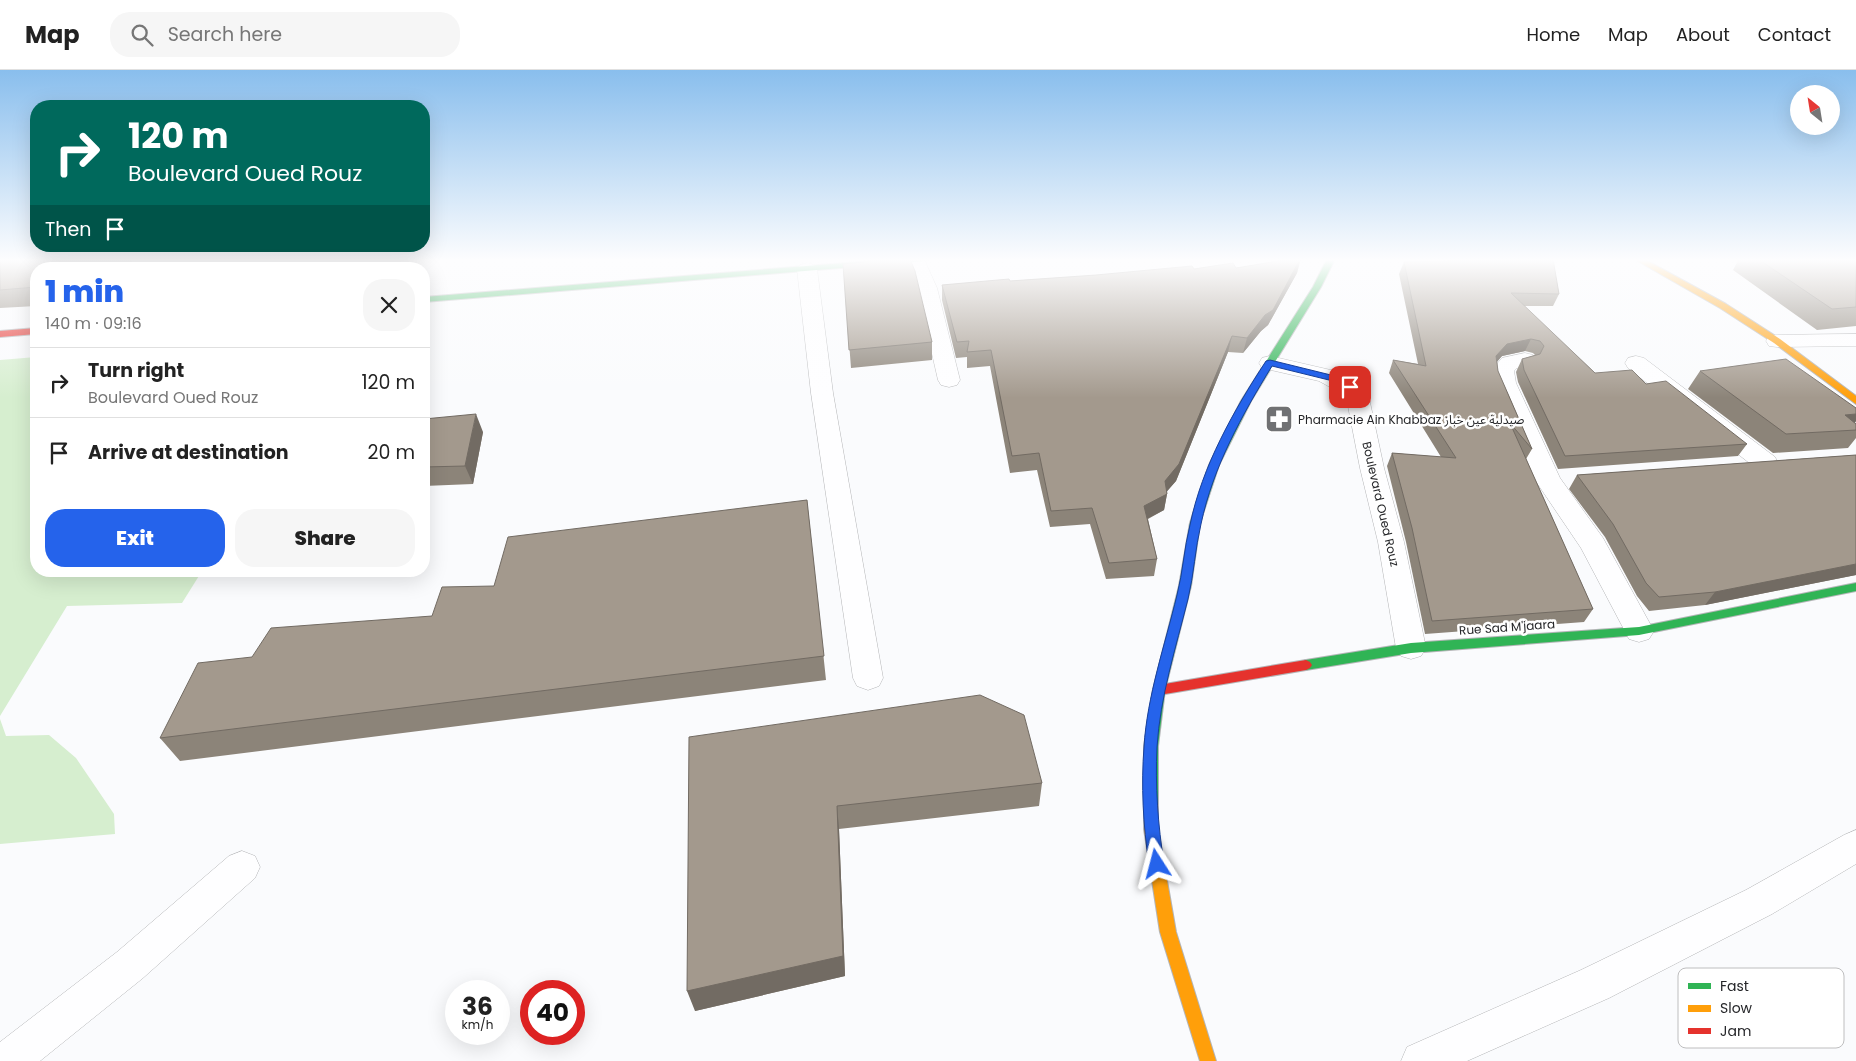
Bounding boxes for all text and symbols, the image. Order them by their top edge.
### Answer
search box [110,12,460,57]
text: Map [25,18,80,51]
icon: search [128,21,156,49]
text: Search here [168,21,282,48]
text: Home [1526,22,1580,47]
text: Map [1608,22,1648,47]
text: About [1676,22,1730,47]
text: Contact [1758,22,1831,47]
north arrow [1790,85,1840,135]
map controls [1790,85,1840,135]
text: 120 m [128,111,228,160]
icon: right [45,120,110,185]
text: Boulevard Oued Rouz [128,158,362,189]
icon: arrive [101,215,129,243]
text: Then [45,216,91,243]
text: 1 min [45,270,124,313]
button: close [363,279,415,331]
text: 140 m · 09:16 [45,312,142,335]
text: Turn right [88,357,184,384]
pin [1329,366,1371,408]
icon: right [45,369,73,397]
text: 120 m [361,369,415,396]
icon: arrive [1336,373,1364,401]
text: Boulevard Oued Rouz [88,386,258,409]
pharmacy icon: Pharmacie Ain Khabbaz صيدلية عين خباز [1264,404,1294,434]
place label: Pharmacie Ain Khabbaz صيدلية عين خباز [1298,411,1525,428]
icon: arrive [45,439,73,467]
text: Arrive at destination [88,439,289,466]
text: 20 m [367,439,415,466]
street label: Boulevard Oued Rouz [1358,440,1404,568]
button: Exit [45,509,225,567]
button: Share [235,509,415,567]
street label: Rue Sad M'jaara [1458,615,1556,639]
position arrow [1130,837,1182,889]
legend [1678,968,1844,1048]
text: Fast [1720,976,1749,996]
speed limit sign: 40 [520,980,585,1045]
text: 36 [462,989,493,1024]
text: Slow [1720,998,1753,1018]
text: km/h [462,1016,493,1033]
text: Jam [1720,1021,1751,1041]

